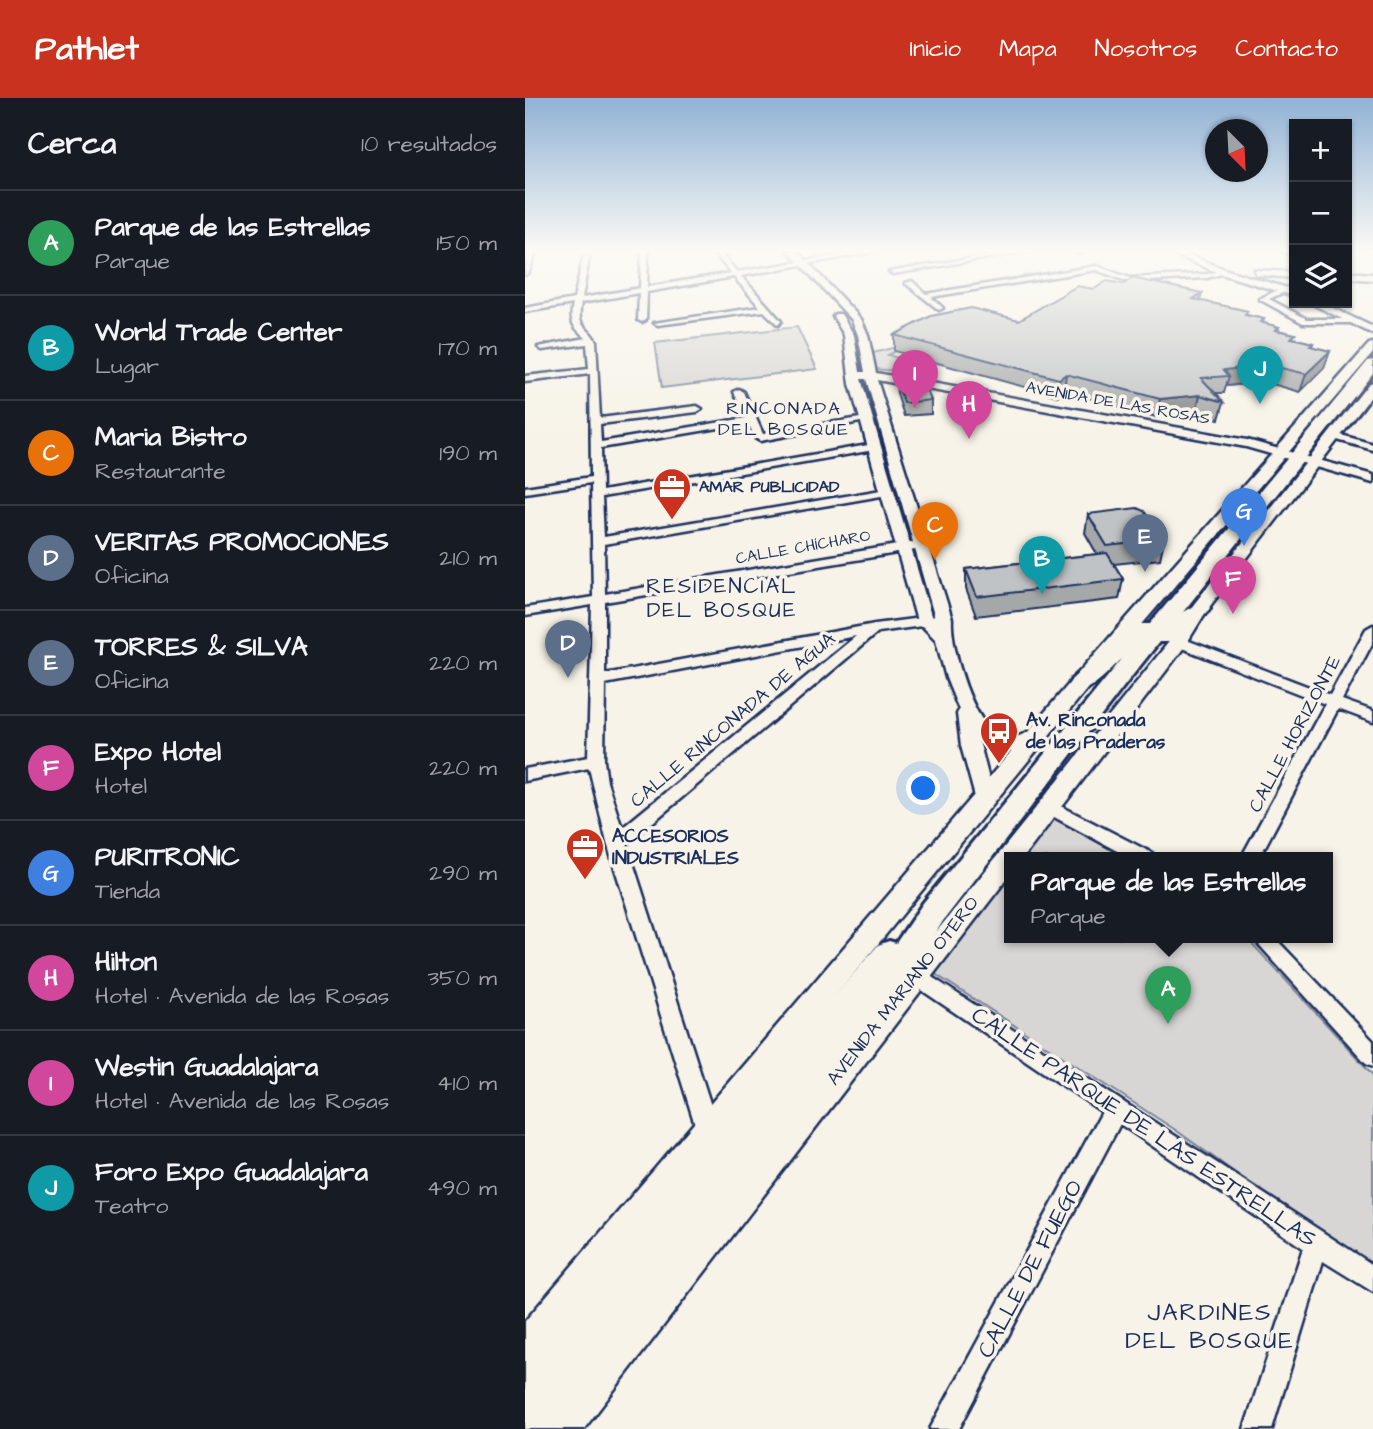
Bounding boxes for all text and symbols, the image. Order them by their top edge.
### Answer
text: Pathlet [35,26,139,72]
text: Inicio [909,32,961,66]
text: Mapa [999,32,1057,66]
text: Nosotros [1095,32,1197,66]
text: Contacto [1235,32,1338,66]
north arrow [1205,119,1268,182]
map controls [1289,119,1352,308]
button: + [1289,119,1352,182]
text: Cerca [28,123,116,165]
text: 10 resultados [361,128,497,160]
button: − [1289,182,1352,245]
text: Parque de las Estrellas [95,209,371,245]
text: A [44,227,58,259]
text: 150 m [436,227,497,259]
text: Parque [95,245,170,277]
button: layers [1289,245,1352,308]
text: World Trade Center [95,314,342,350]
text: B [43,332,59,364]
text: 170 m [438,332,497,364]
pin: J [1237,346,1283,404]
text: Lugar [95,350,159,382]
pin: I [892,350,938,408]
street label: AVENIDA DE LAS ROSAS [1024,376,1212,430]
pin: H [946,381,992,439]
district label: RINCONADA DEL BOSQUE [718,396,850,442]
text: Maria Bistro [95,419,247,455]
text: C [43,437,59,469]
text: 190 m [439,437,497,469]
text: Restaurante [95,455,226,487]
office icon: AMAR PUBLICIDAD [651,466,693,521]
place label: AMAR PUBLICIDAD [699,476,840,498]
pin: G [1221,488,1267,546]
pin: C [912,502,958,560]
pin: E [1122,514,1168,572]
text: VERITAS PROMOCIONES [95,524,389,560]
street label: CALLE CHÍCHARO [734,524,872,570]
pin: B [1019,536,1065,594]
text: D [44,542,58,574]
text: 210 m [439,542,497,574]
pin: F [1210,556,1256,614]
text: Oficina [95,560,169,592]
district label: RESIDENCIAL DEL BOSQUE [646,572,798,625]
pin: D [545,620,591,678]
street label: CALLE RINCONADA DE AGUA [624,626,842,814]
text: TORRES & SILVA [95,629,308,665]
text: E [44,647,58,679]
text: 220 m [429,647,497,679]
street label: CALLE HORIZONTE [1242,651,1348,817]
text: Oficina [95,665,169,697]
place label: Av. Rinconada de las Praderas [1025,707,1166,756]
bus stop icon: Av. Rinconada de las Praderas [978,710,1020,765]
text: Expo Hotel [95,734,221,770]
text: F [43,752,59,784]
text: 220 m [429,752,497,784]
text: Hotel [95,770,147,802]
your location [906,771,940,805]
place label: ACCESORIOS INDUSTRIALES [612,823,739,872]
office icon: ACCESORIOS INDUSTRIALES [564,826,606,881]
text: PURITRONIC [95,839,239,875]
popup [1004,852,1333,943]
text: G [43,857,59,889]
text: 290 m [429,857,497,889]
text: Parque de las Estrellas [1031,864,1306,900]
text: Tienda [95,875,160,907]
street label: AVENIDA MARIANO OTERO [821,891,986,1091]
text: Parque [1031,900,1106,932]
text: Hilton [95,944,157,980]
text: H [44,962,58,994]
text: 350 m [427,962,497,994]
pin: A [1145,966,1191,1024]
text: Hotel · Avenida de las Rosas [95,980,389,1012]
street label: CALLE PARQUE DE LAS ESTRELLAS [965,999,1323,1255]
text: Westin Guadalajara [95,1049,318,1085]
text: I [49,1067,53,1099]
text: 410 m [437,1067,497,1099]
text: Hotel · Avenida de las Rosas [95,1085,389,1117]
text: Foro Expo Guadalajara [95,1154,368,1190]
text: J [45,1172,57,1204]
text: 490 m [427,1172,497,1204]
street label: CALLE DE FUEGO [970,1174,1090,1364]
text: Teatro [95,1190,168,1222]
district label: JARDINES DEL BOSQUE [1125,1296,1295,1358]

